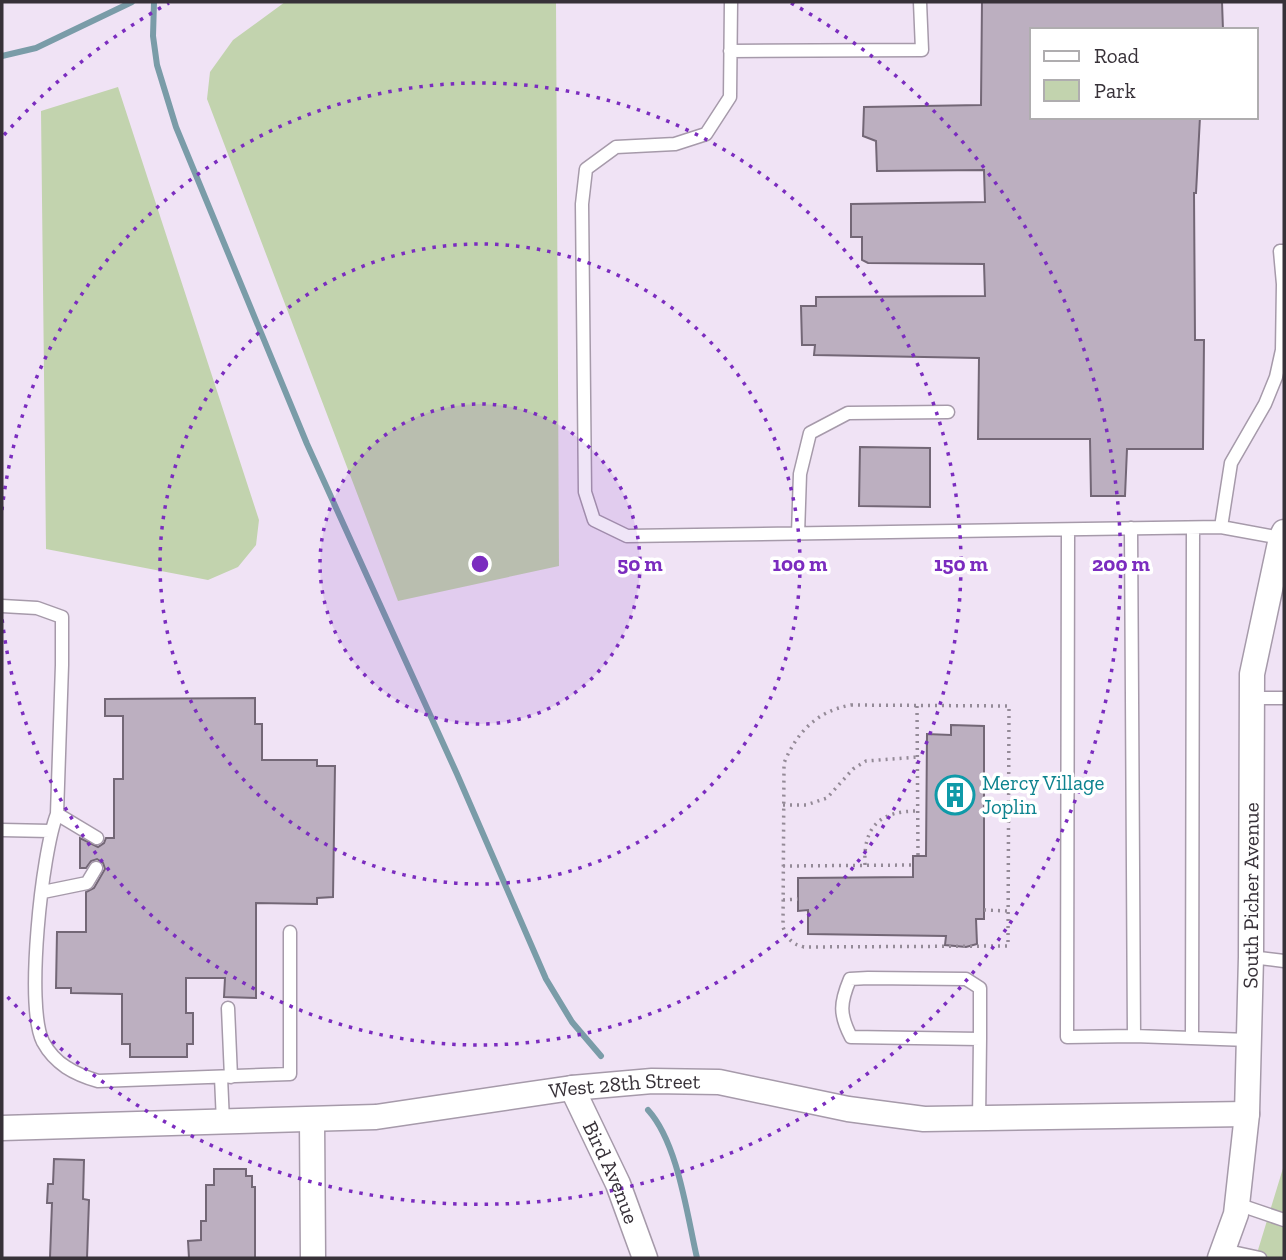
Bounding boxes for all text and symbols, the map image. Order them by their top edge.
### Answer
legend [1030,28,1258,119]
text: Road [1094,43,1140,68]
text: Park [1094,78,1136,103]
text: 50 m [617,551,663,576]
text: 100 m [773,551,828,576]
text: 150 m [934,551,989,576]
text: 200 m [1092,551,1150,576]
centre of rings [468,552,492,576]
place label: Mercy Village Joplin [982,770,1105,819]
building icon: Mercy Village Joplin [934,774,976,816]
street label: South Picher Avenue [1237,802,1264,989]
street label: West 28th Street [547,1068,701,1103]
street label: Bird Avenue [578,1117,644,1227]

